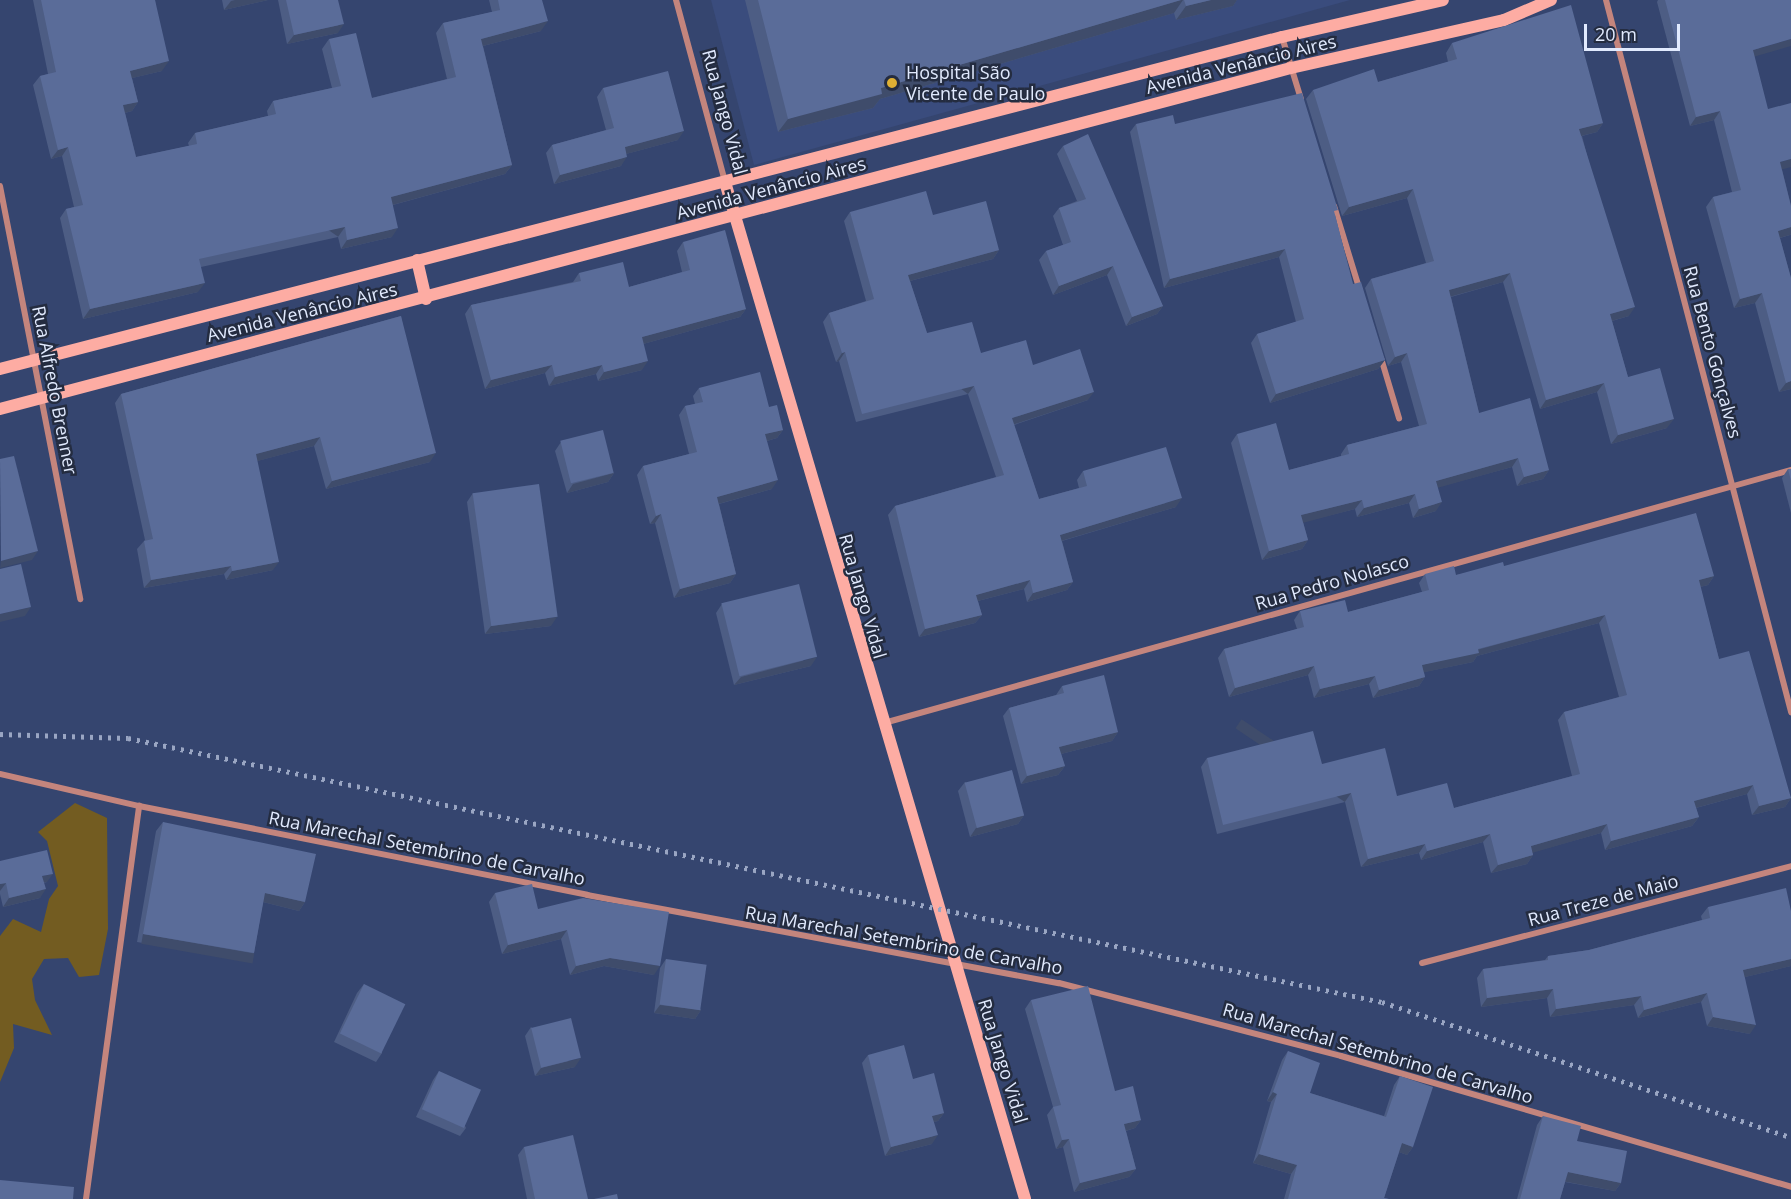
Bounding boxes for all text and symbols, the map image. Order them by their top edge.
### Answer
scale bar [1587,12,1683,50]
text: 20 m [1595,22,1637,46]
street label: Avenida Venâncio Aires [1144,30,1338,98]
street label: Rua Jango Vidal [698,47,752,177]
place label: Hospital São Vicente de Paulo [906,62,1045,104]
marker: Hospital São Vicente de Paulo [883,74,901,92]
street label: Avenida Venâncio Aires [674,152,868,224]
street label: Rua Bento Gonçalves [1680,264,1746,440]
street label: Avenida Venâncio Aires [205,278,399,346]
street label: Rua Alfredo Brenner [28,304,82,476]
street label: Rua Jango Vidal [835,531,891,661]
street label: Rua Pedro Nolasco [1253,550,1411,614]
street label: Rua Marechal Setembrino de Carvalho [267,807,587,889]
street label: Rua Treze de Maio [1525,870,1681,930]
street label: Rua Marechal Setembrino de Carvalho [744,901,1064,979]
street label: Rua Jango Vidal [974,996,1032,1126]
street label: Rua Marechal Setembrino de Carvalho [1220,998,1536,1108]

